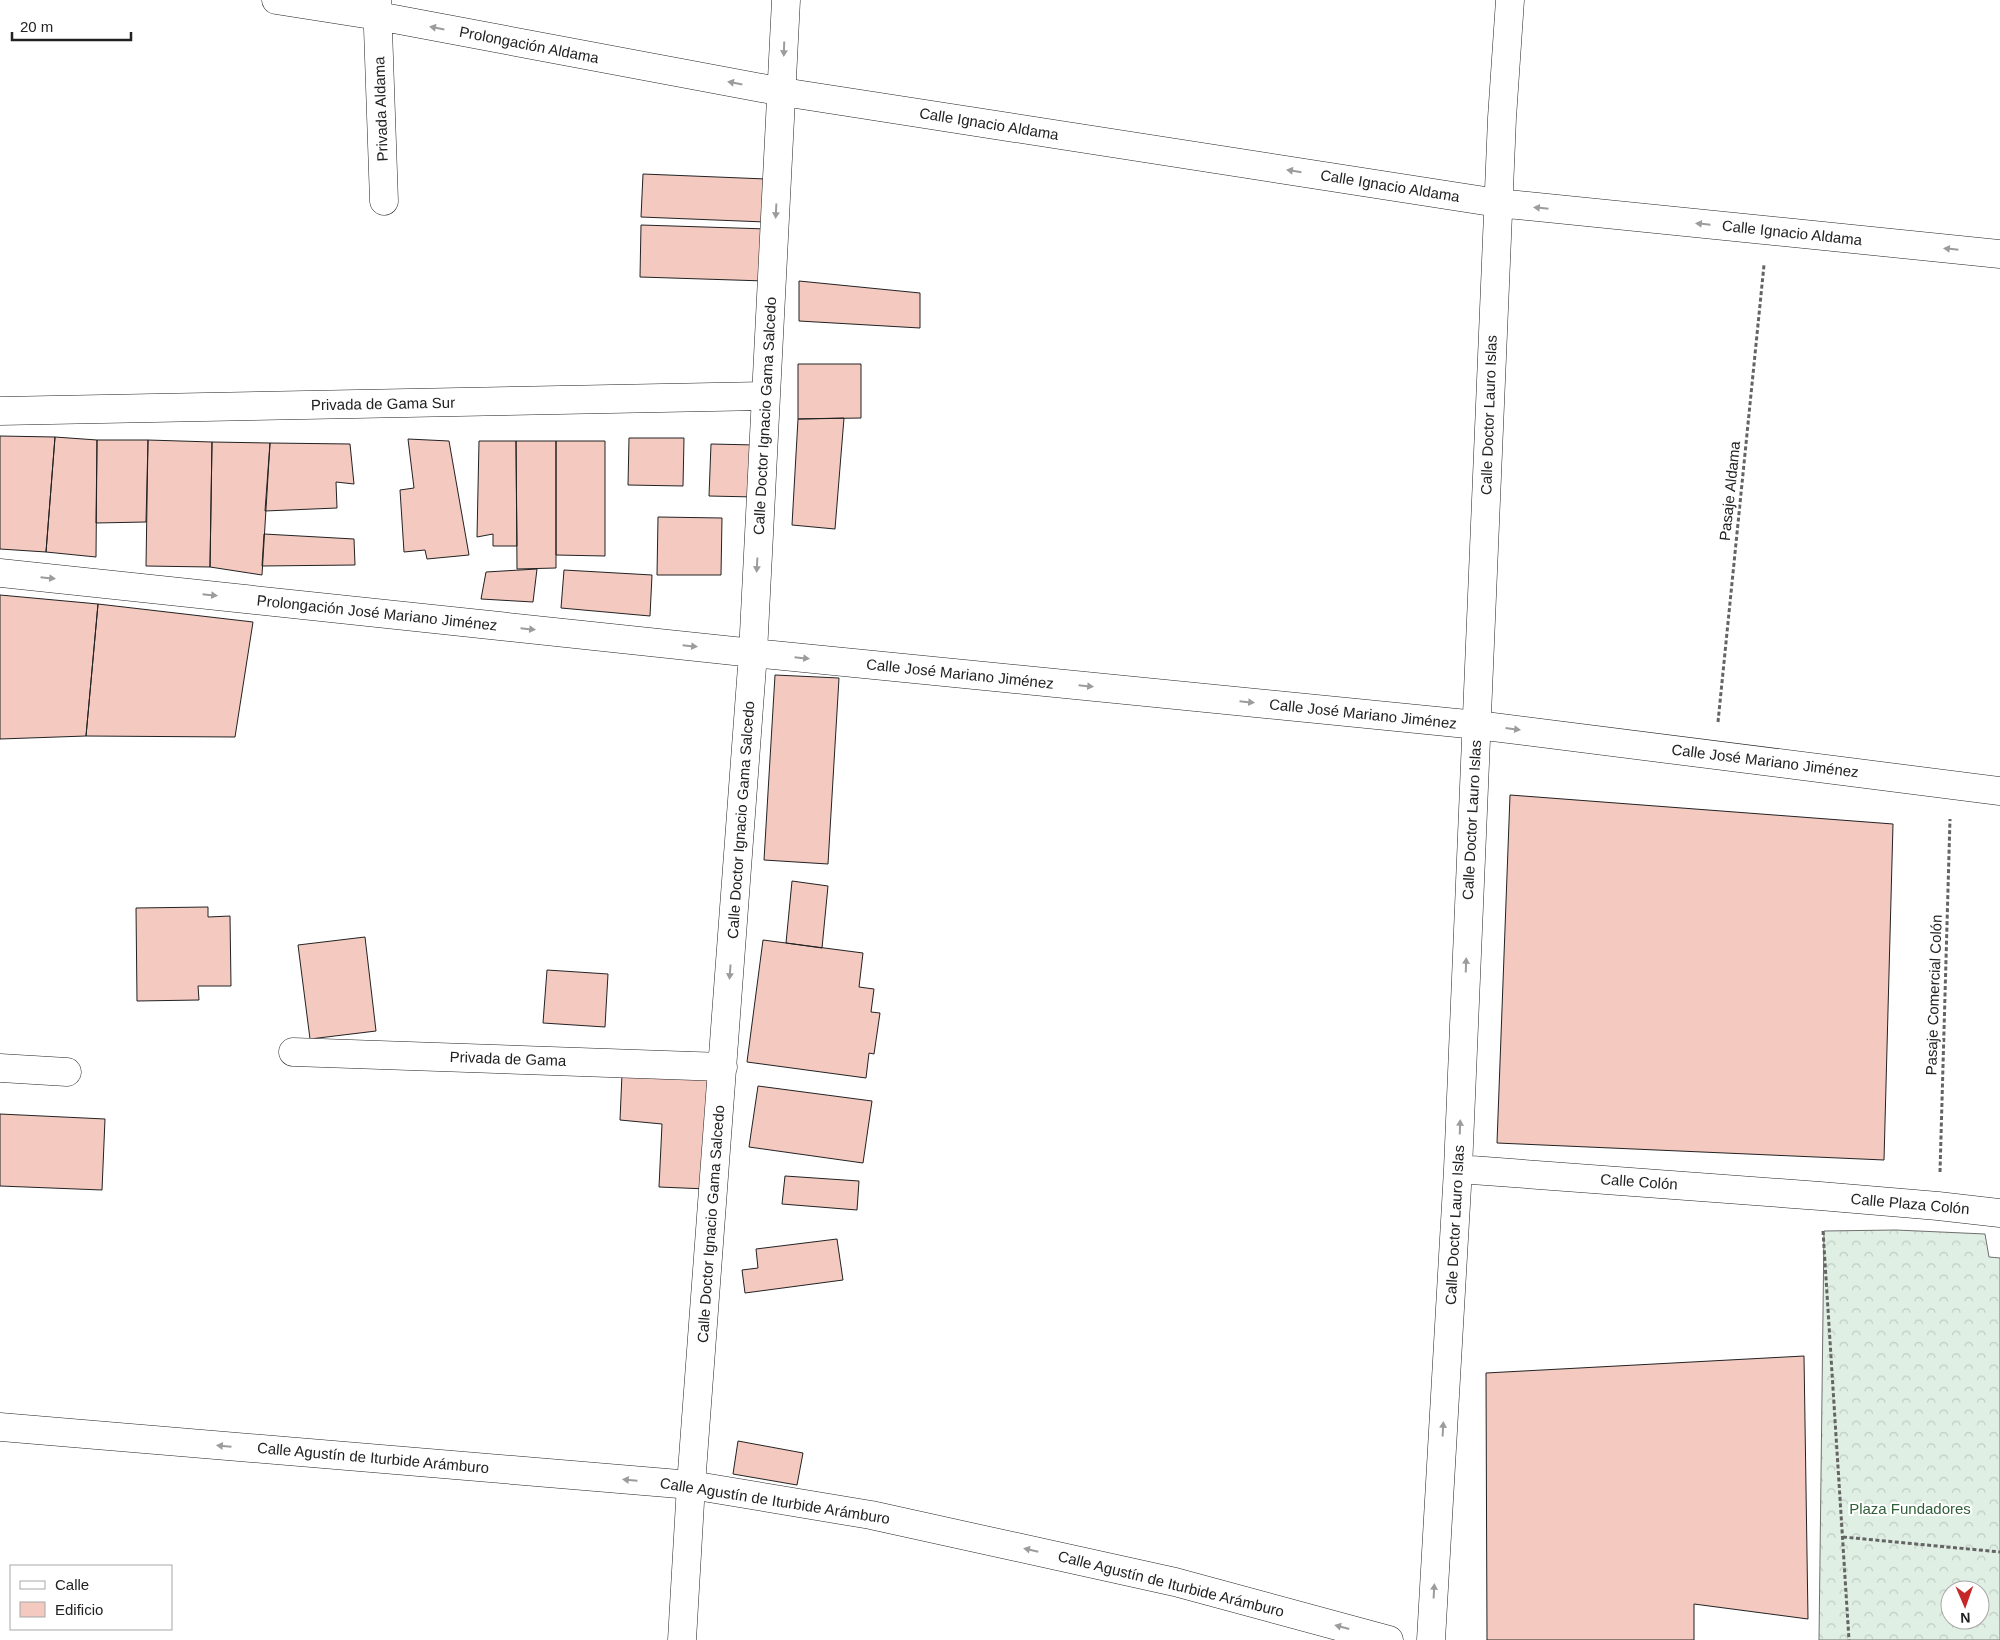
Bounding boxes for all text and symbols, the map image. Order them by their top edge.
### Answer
scale bar [12,10,131,42]
text: 20 m [20,18,53,35]
one-way arrow [429,23,445,31]
street label: Prolongación Aldama [458,23,601,67]
one-way arrow [780,41,788,57]
street label: Privada Aldama [370,56,391,162]
one-way arrow [727,79,742,87]
street label: Calle Ignacio Aldama [918,104,1061,143]
street label: Calle Ignacio Aldama [1319,166,1462,205]
one-way arrow [1285,167,1301,175]
one-way arrow [771,203,779,219]
one-way arrow [1533,203,1549,211]
street label: Calle Ignacio Aldama [1721,217,1864,248]
one-way arrow [1694,220,1710,228]
one-way arrow [1943,245,1959,253]
street label: Calle Doctor Ignacio Gama Salcedo [750,296,779,535]
street label: Calle Doctor Lauro Islas [1477,335,1500,495]
street label: Privada de Gama Sur [311,394,455,413]
street label: Pasaje Aldama [1716,440,1743,542]
one-way arrow [753,558,761,574]
one-way arrow [41,574,57,582]
one-way arrow [202,591,218,599]
street label: Prolongación José Mariano Jiménez [256,591,498,634]
one-way arrow [521,625,537,633]
one-way arrow [682,643,698,651]
one-way arrow [794,654,810,662]
street label: Calle José Mariano Jiménez [865,655,1055,692]
one-way arrow [1078,682,1094,690]
street label: Calle José Mariano Jiménez [1268,695,1458,732]
one-way arrow [1240,698,1256,706]
street label: Calle Doctor Ignacio Gama Salcedo [724,700,757,940]
one-way arrow [1506,726,1522,734]
street label: Calle Doctor Lauro Islas [1459,740,1484,900]
street label: Calle José Mariano Jiménez [1671,741,1860,780]
street label: Pasaje Comercial Colón [1922,914,1945,1076]
one-way arrow [1463,956,1471,972]
one-way arrow [725,964,733,980]
street label: Privada de Gama [449,1048,567,1069]
street label: Calle Doctor Ignacio Gama Salcedo [694,1104,727,1344]
one-way arrow [1456,1119,1464,1135]
street label: Calle Doctor Lauro Islas [1442,1145,1467,1305]
street label: Calle Colón [1600,1170,1678,1193]
street label: Calle Plaza Colón [1850,1190,1970,1217]
one-way arrow [1440,1421,1448,1437]
street label: Calle Agustín de Iturbide Arámburo [256,1439,490,1476]
one-way arrow [216,1442,232,1450]
street label: Calle Agustín de Iturbide Arámburo [659,1474,891,1527]
one-way arrow [622,1475,638,1483]
park label: Plaza Fundadores [1849,1500,1971,1517]
one-way arrow [1023,1546,1039,1554]
street label: Calle Agustín de Iturbide Arámburo [1056,1547,1286,1620]
legend [10,1565,172,1630]
text: Calle [55,1576,89,1593]
north arrow [1940,1580,1990,1630]
one-way arrow [1431,1583,1439,1599]
text: Edificio [55,1601,103,1618]
text: N [1960,1610,1971,1626]
one-way arrow [1334,1623,1349,1631]

